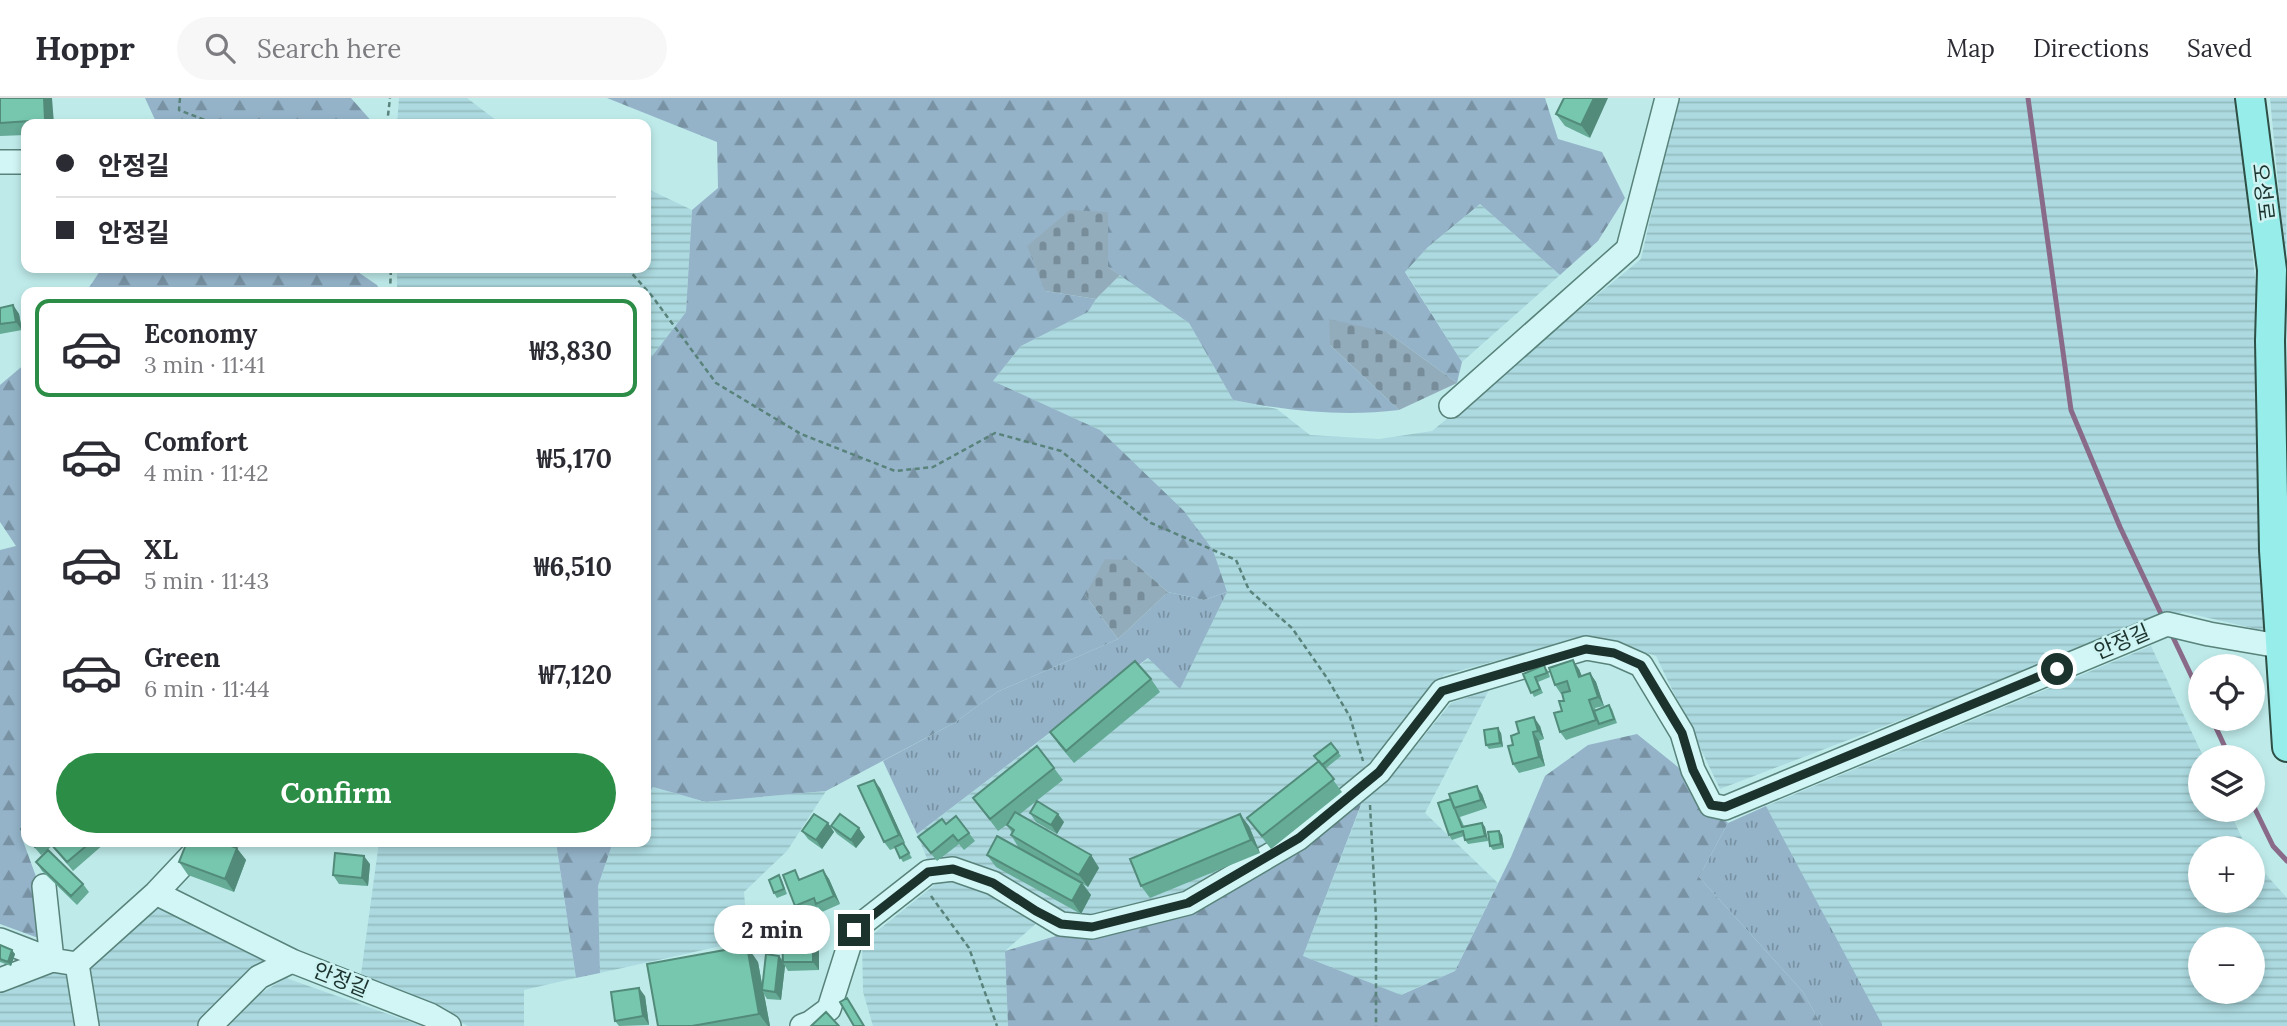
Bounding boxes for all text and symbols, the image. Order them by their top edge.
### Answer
search box [177,17,667,80]
text: Hoppr [35,27,135,69]
icon: search [201,29,239,67]
text: Search here [257,32,401,65]
text: Map [1946,33,1995,64]
text: Directions [2033,33,2149,64]
text: Saved [2187,33,2252,64]
text: 안정길 [98,149,170,182]
street label: 오성로 [2247,162,2280,222]
text: 안정길 [98,216,170,249]
icon: car [60,317,123,380]
text: Economy [144,317,257,350]
text: ₩3,830 [530,334,612,367]
text: 3 min · 11:41 [144,350,265,379]
icon: car [60,425,123,488]
text: Comfort [144,425,248,458]
text: ₩5,170 [537,442,612,475]
text: 4 min · 11:42 [144,458,269,487]
icon: car [60,533,123,596]
text: XL [144,533,178,566]
text: ₩6,510 [534,550,612,583]
text: 5 min · 11:43 [144,566,269,595]
street label: 안정길 [2090,618,2154,665]
icon: car [60,641,123,704]
text: Green [144,641,220,674]
route start [2041,653,2073,685]
map controls [2188,654,2265,1004]
button: locate [2188,654,2265,731]
text: ₩7,120 [539,658,612,691]
text: 6 min · 11:44 [144,674,270,703]
button: layers [2188,745,2265,822]
button: Confirm [56,753,616,833]
button: + [2188,836,2265,913]
callout: 2 min [714,906,830,954]
route end [838,914,870,946]
text: 2 min [741,915,803,944]
button: − [2188,927,2265,1004]
street label: 안정길 [309,956,373,1003]

